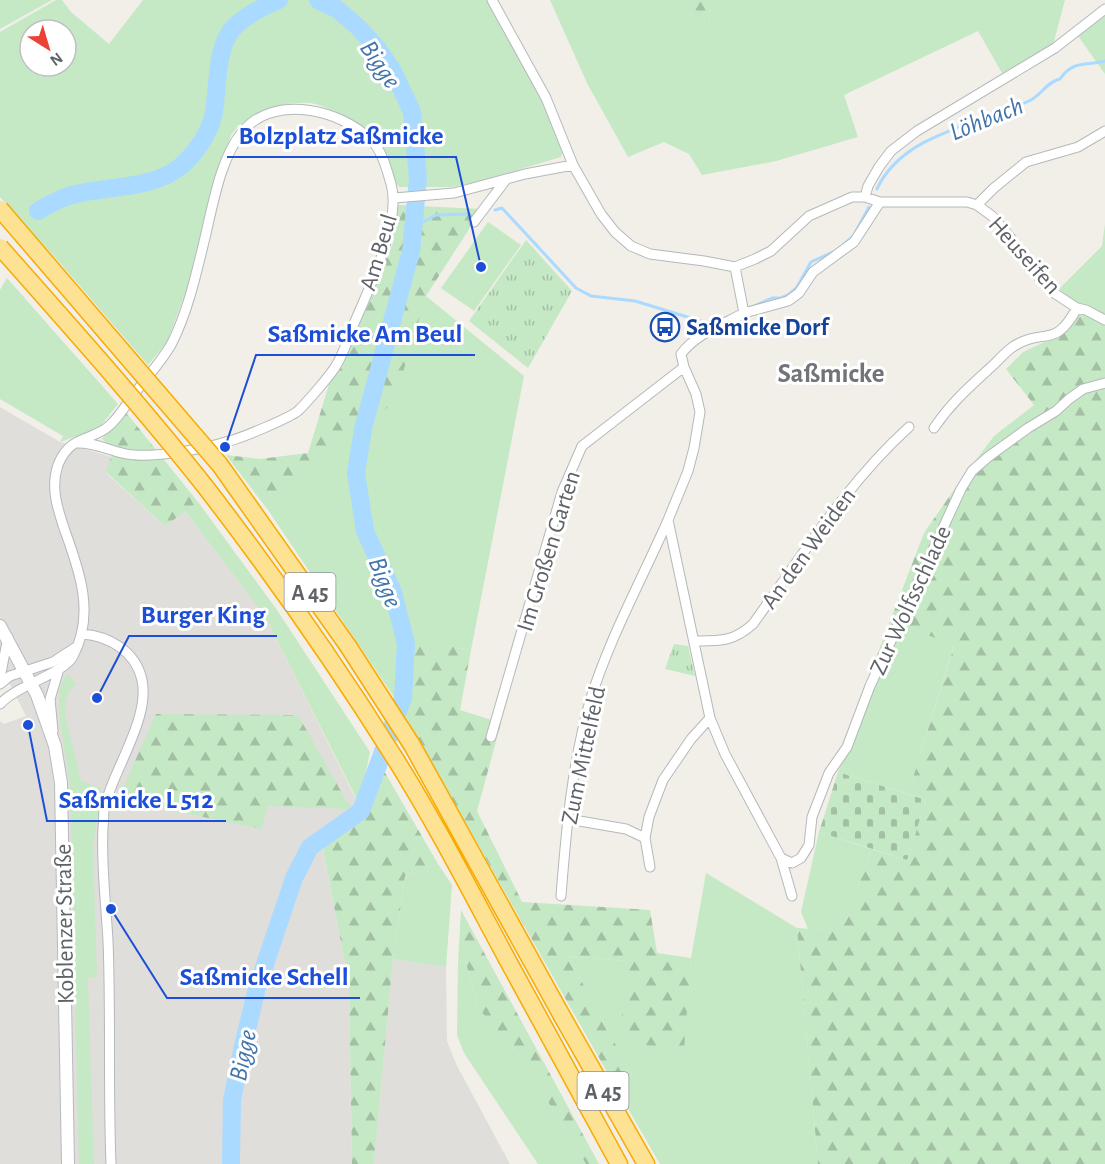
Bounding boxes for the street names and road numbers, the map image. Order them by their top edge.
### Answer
street label: Am Beul [356,211,402,293]
street label: Heuseifen [983,212,1065,299]
street label: Im Großen Garten [513,468,585,635]
street label: An den Weiden [757,484,861,613]
street label: Zur Wolfsschlade [866,522,956,679]
road number: A 45 [284,573,336,611]
street label: Zum Mittelfeld [558,684,610,826]
street label: Koblenzer Straße [52,844,78,1004]
road number: A 45 [578,1072,628,1110]

